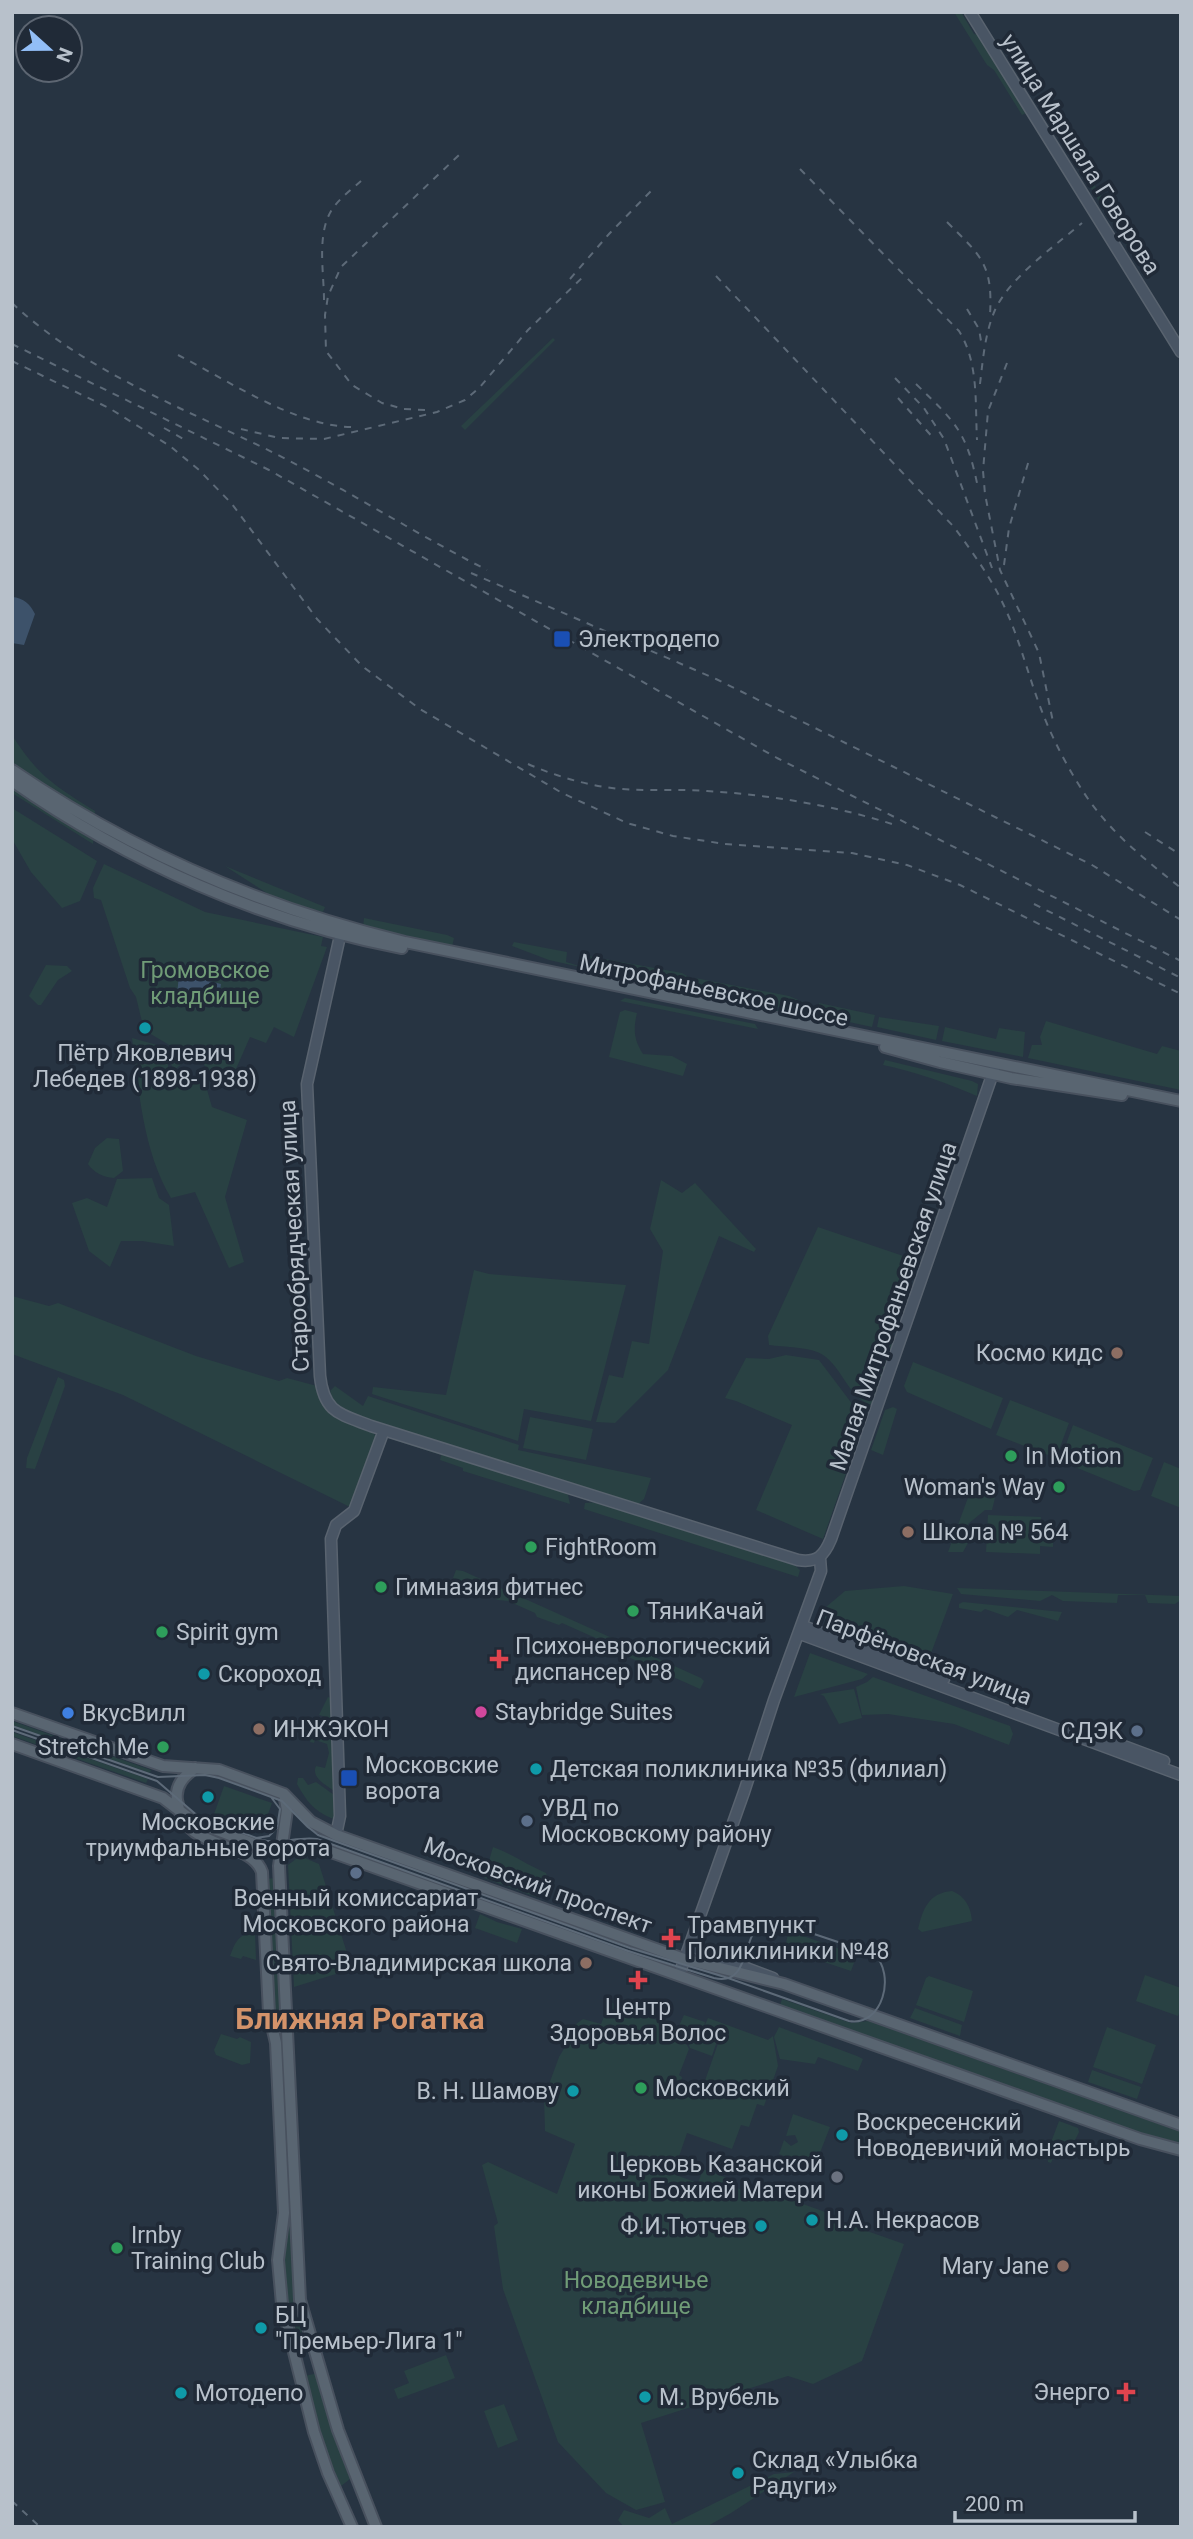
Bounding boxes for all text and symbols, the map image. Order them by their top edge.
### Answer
north arrow [14,14,84,84]
street label: улица Маршала Говорова [995,29,1166,280]
text: N [51,45,78,65]
place label: Электродепо [578,626,720,653]
marker: Электродепо [552,629,572,649]
street label: Митрофаньевское шоссе [577,949,851,1032]
park label: Громовское кладбище [140,957,270,1010]
marker: Пётр Яковлевич Лебедев (1898-1938) [137,1020,153,1036]
place label: Пётр Яковлевич Лебедев (1898-1938) [33,1040,257,1093]
street label: Старообрядческая улица [274,1099,315,1373]
street label: Малая Митрофаньевская улица [824,1138,963,1474]
place label: Космо кидс [976,1340,1103,1367]
marker: Космо кидс [1109,1345,1125,1361]
place label: In Motion [1025,1443,1122,1470]
marker: In Motion [1003,1448,1019,1464]
place label: Woman's Way [904,1474,1045,1501]
marker: Woman's Way [1051,1479,1067,1495]
place label: Школа № 564 [922,1519,1068,1546]
marker: Школа № 564 [900,1524,916,1540]
place label: FightRoom [545,1534,657,1561]
marker: FightRoom [523,1539,539,1555]
place label: Гимназия фитнес [395,1574,583,1601]
marker: Гимназия фитнес [373,1579,389,1595]
place label: ТяниКачай [647,1598,764,1625]
marker: ТяниКачай [625,1603,641,1619]
street label: Парфёновская улица [812,1604,1035,1711]
place label: Spirit gym [176,1619,279,1646]
marker: Spirit gym [154,1624,170,1640]
place label: Психоневрологический диспансер №8 [515,1633,771,1686]
marker: Психоневрологический диспансер №8 [489,1649,509,1669]
place label: Скороход [218,1661,322,1688]
marker: Скороход [196,1666,212,1682]
place label: Staybridge Suites [495,1699,673,1726]
place label: ВкусВилл [82,1700,186,1727]
marker: Staybridge Suites [473,1704,489,1720]
marker: ВкусВилл [60,1705,76,1721]
place label: ИНЖЭКОН [273,1716,389,1743]
place label: СДЭК [1060,1718,1123,1745]
marker: ИНЖЭКОН [251,1721,267,1737]
marker: СДЭК [1129,1723,1145,1739]
place label: Stretch Me [38,1734,149,1761]
marker: Stretch Me [155,1739,171,1755]
place label: Московские ворота [365,1752,499,1805]
place label: Детская поликлиника №35 (филиал) [550,1756,947,1783]
marker: Детская поликлиника №35 (филиал) [528,1761,544,1777]
marker: Московские ворота [339,1768,359,1788]
marker: Московские триумфальные ворота [200,1789,216,1805]
place label: УВД по Московскому району [541,1795,772,1848]
place label: Московские триумфальные ворота [86,1809,330,1862]
marker: УВД по Московскому району [519,1813,535,1829]
street label: Московский проспект [420,1832,656,1939]
marker: Военный комиссариат Московского района [348,1865,364,1881]
place label: Военный комиссариат Московского района [234,1885,478,1938]
place label: Трамвпункт Поликлиники №48 [687,1912,889,1965]
marker: Трамвпункт Поликлиники №48 [661,1928,681,1948]
place label: Свято-Владимирская школа [266,1950,572,1977]
marker: Свято-Владимирская школа [578,1955,594,1971]
marker: Центр Здоровья Волос [628,1970,648,1990]
place label: Центр Здоровья Волос [550,1994,726,2047]
district label: Ближняя Рогатка [235,2001,485,2036]
place label: Московский [655,2075,790,2102]
place label: В. Н. Шамову [416,2078,559,2105]
marker: Московский [633,2080,649,2096]
marker: В. Н. Шамову [565,2083,581,2099]
place label: Воскресенский Новодевичий монастырь [856,2109,1131,2162]
marker: Воскресенский Новодевичий монастырь [834,2127,850,2143]
place label: Церковь Казанской иконы Божией Матери [577,2151,823,2204]
marker: Церковь Казанской иконы Божией Матери [829,2169,845,2185]
place label: Н.А. Некрасов [826,2207,980,2234]
marker: Н.А. Некрасов [804,2212,820,2228]
place label: Ф.И.Тютчев [621,2213,747,2240]
marker: Ф.И.Тютчев [753,2218,769,2234]
place label: Irnby Training Club [131,2222,265,2275]
marker: Irnby Training Club [109,2240,125,2256]
place label: Mary Jane [942,2253,1049,2280]
marker: Mary Jane [1055,2258,1071,2274]
park label: Новодевичье кладбище [564,2267,708,2320]
place label: БЦ "Премьер-Лига 1" [275,2302,463,2355]
marker: БЦ "Премьер-Лига 1" [253,2320,269,2336]
place label: Энерго [1034,2379,1110,2406]
place label: Мотодепо [195,2380,303,2407]
marker: Энерго [1116,2382,1136,2402]
place label: М. Врубель [659,2384,780,2411]
marker: Мотодепо [173,2385,189,2401]
marker: М. Врубель [637,2389,653,2405]
place label: Склад «Улыбка Радуги» [752,2447,918,2500]
marker: Склад «Улыбка Радуги» [730,2465,746,2481]
scale bar [955,2480,1135,2524]
text: 200 m [965,2492,1024,2516]

